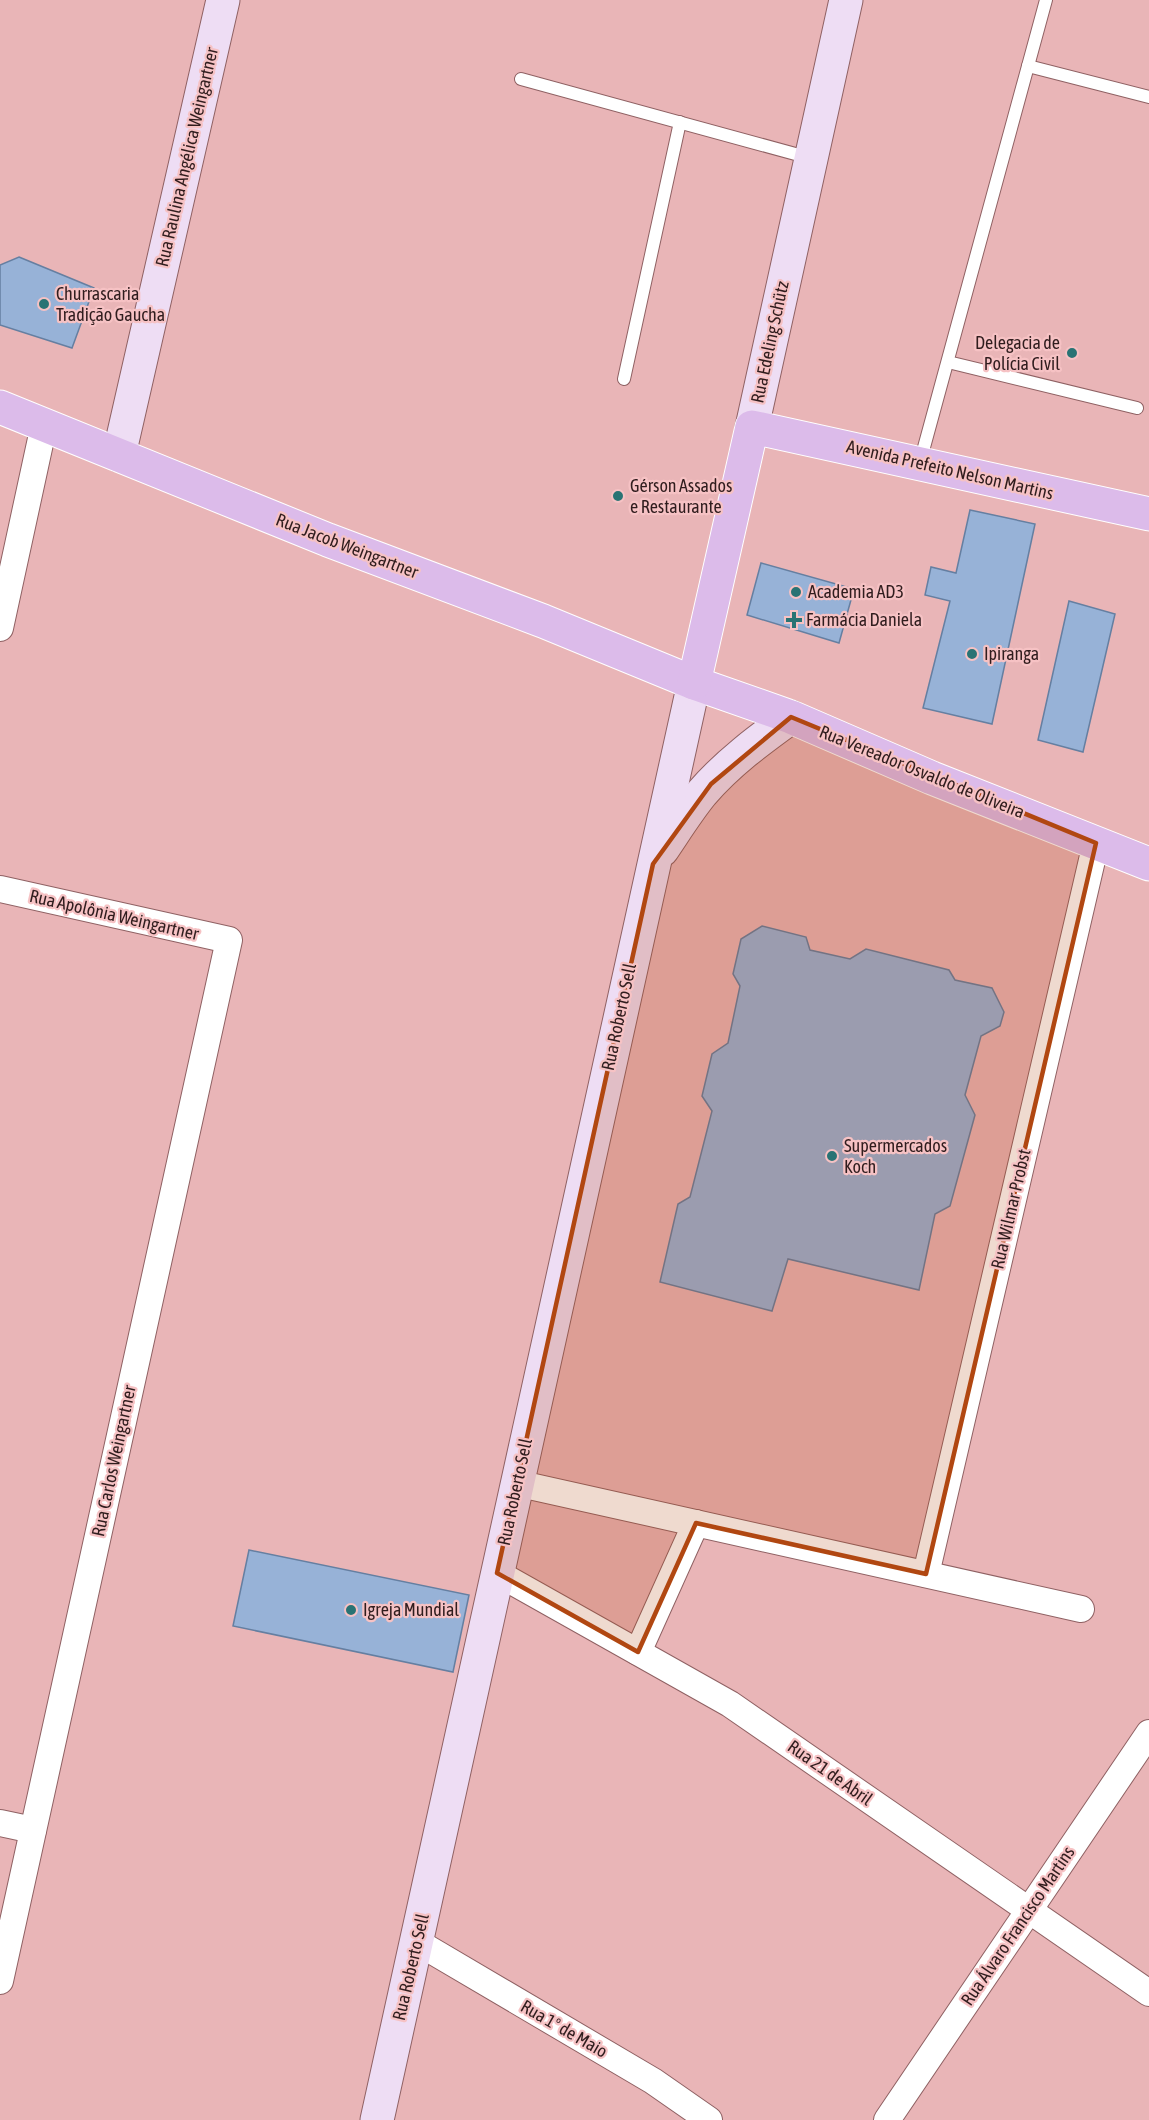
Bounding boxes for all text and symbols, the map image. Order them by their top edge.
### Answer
street label: Rua Raulina Angélica Weingartner [151,45,222,269]
street label: Rua Edeling Schütz [746,279,793,405]
place label: Churrascaria Tradição Gaucha [56,283,165,325]
marker: Churrascaria Tradição Gaucha [37,297,51,311]
place label: Delegacia de Polícia Civil [975,332,1060,374]
marker: Delegacia de Polícia Civil [1065,346,1079,360]
street label: Avenida Prefeito Nelson Martins [845,435,1056,504]
place label: Gérson Assados e Restaurante [630,475,732,517]
marker: Gérson Assados e Restaurante [611,489,625,503]
street label: Rua Jacob Weingartner [273,509,422,583]
place label: Academia AD3 [808,581,904,602]
marker: Academia AD3 [789,585,803,599]
place label: Farmácia Daniela [806,609,922,630]
marker: Farmácia Daniela [787,613,801,627]
place label: Ipiranga [984,643,1039,664]
marker: Ipiranga [965,647,979,661]
street label: Rua Vereador Osvaldo de Oliveira [816,721,1028,822]
street label: Rua Apolônia Weingartner [27,885,201,944]
street label: Rua Roberto Sell [597,961,640,1072]
place label: Supermercados Koch [844,1135,947,1177]
street label: Rua Wilmar Probst [987,1147,1034,1271]
marker: Supermercados Koch [825,1149,839,1163]
street label: Rua Carlos Weingartner [87,1383,140,1538]
street label: Rua Roberto Sell [493,1436,536,1547]
place label: Igreja Mundial [363,1599,459,1620]
marker: Igreja Mundial [344,1603,358,1617]
street label: Rua 21 de Abril [784,1736,877,1810]
street label: Rua Álvaro Francisco Martins [956,1842,1079,2009]
street label: Rua Roberto Sell [388,1911,433,2022]
street label: Rua 1° de Maio [517,1995,611,2062]

